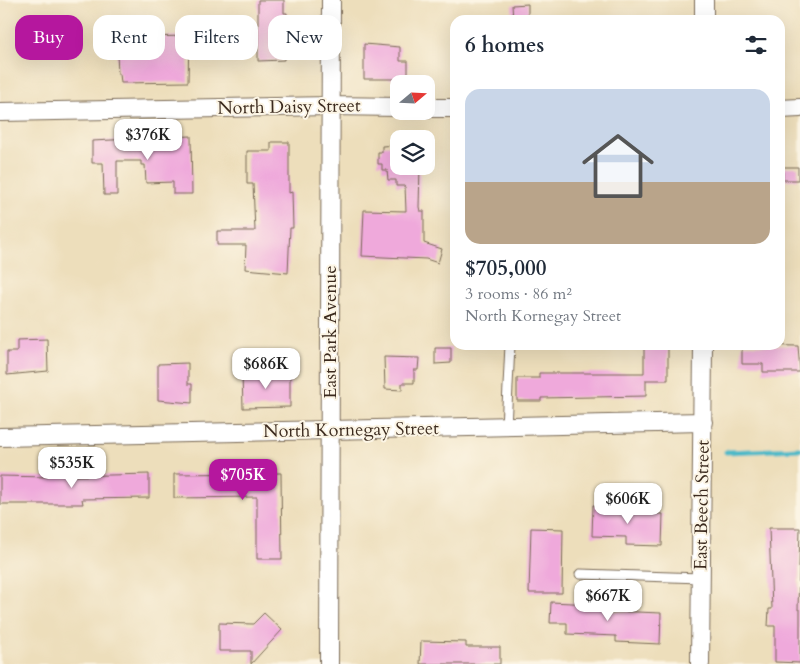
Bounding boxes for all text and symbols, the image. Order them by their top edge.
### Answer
chip: Buy [15,15,83,60]
chip: Rent [93,15,165,60]
chip: Filters [175,15,258,60]
chip: New [268,15,342,60]
text: 6 homes [465,31,544,60]
icon: filters [742,31,770,59]
north arrow [390,75,435,120]
map controls [390,75,435,175]
street label: North Daisy Street [217,93,361,121]
pin: $376K [113,119,183,161]
icon: home [573,121,663,211]
text: $376K [125,124,171,146]
button: layers [390,130,435,175]
text: $705,000 [465,254,546,283]
street label: East Park Avenue [318,265,343,399]
text: 3 rooms · 86 m² [465,283,572,305]
text: North Kornegay Street [465,305,621,327]
pin: $686K [231,348,301,390]
text: $686K [243,353,289,375]
street label: North Kornegay Street [263,416,439,444]
street label: East Beech Street [688,439,716,570]
pin: $535K [37,446,107,489]
text: $535K [49,452,95,474]
pin: $705K [208,458,278,501]
text: $705K [220,464,266,486]
pin: $606K [593,482,663,525]
text: $606K [605,488,651,510]
pin: $667K [573,580,643,622]
text: $667K [585,585,631,607]

